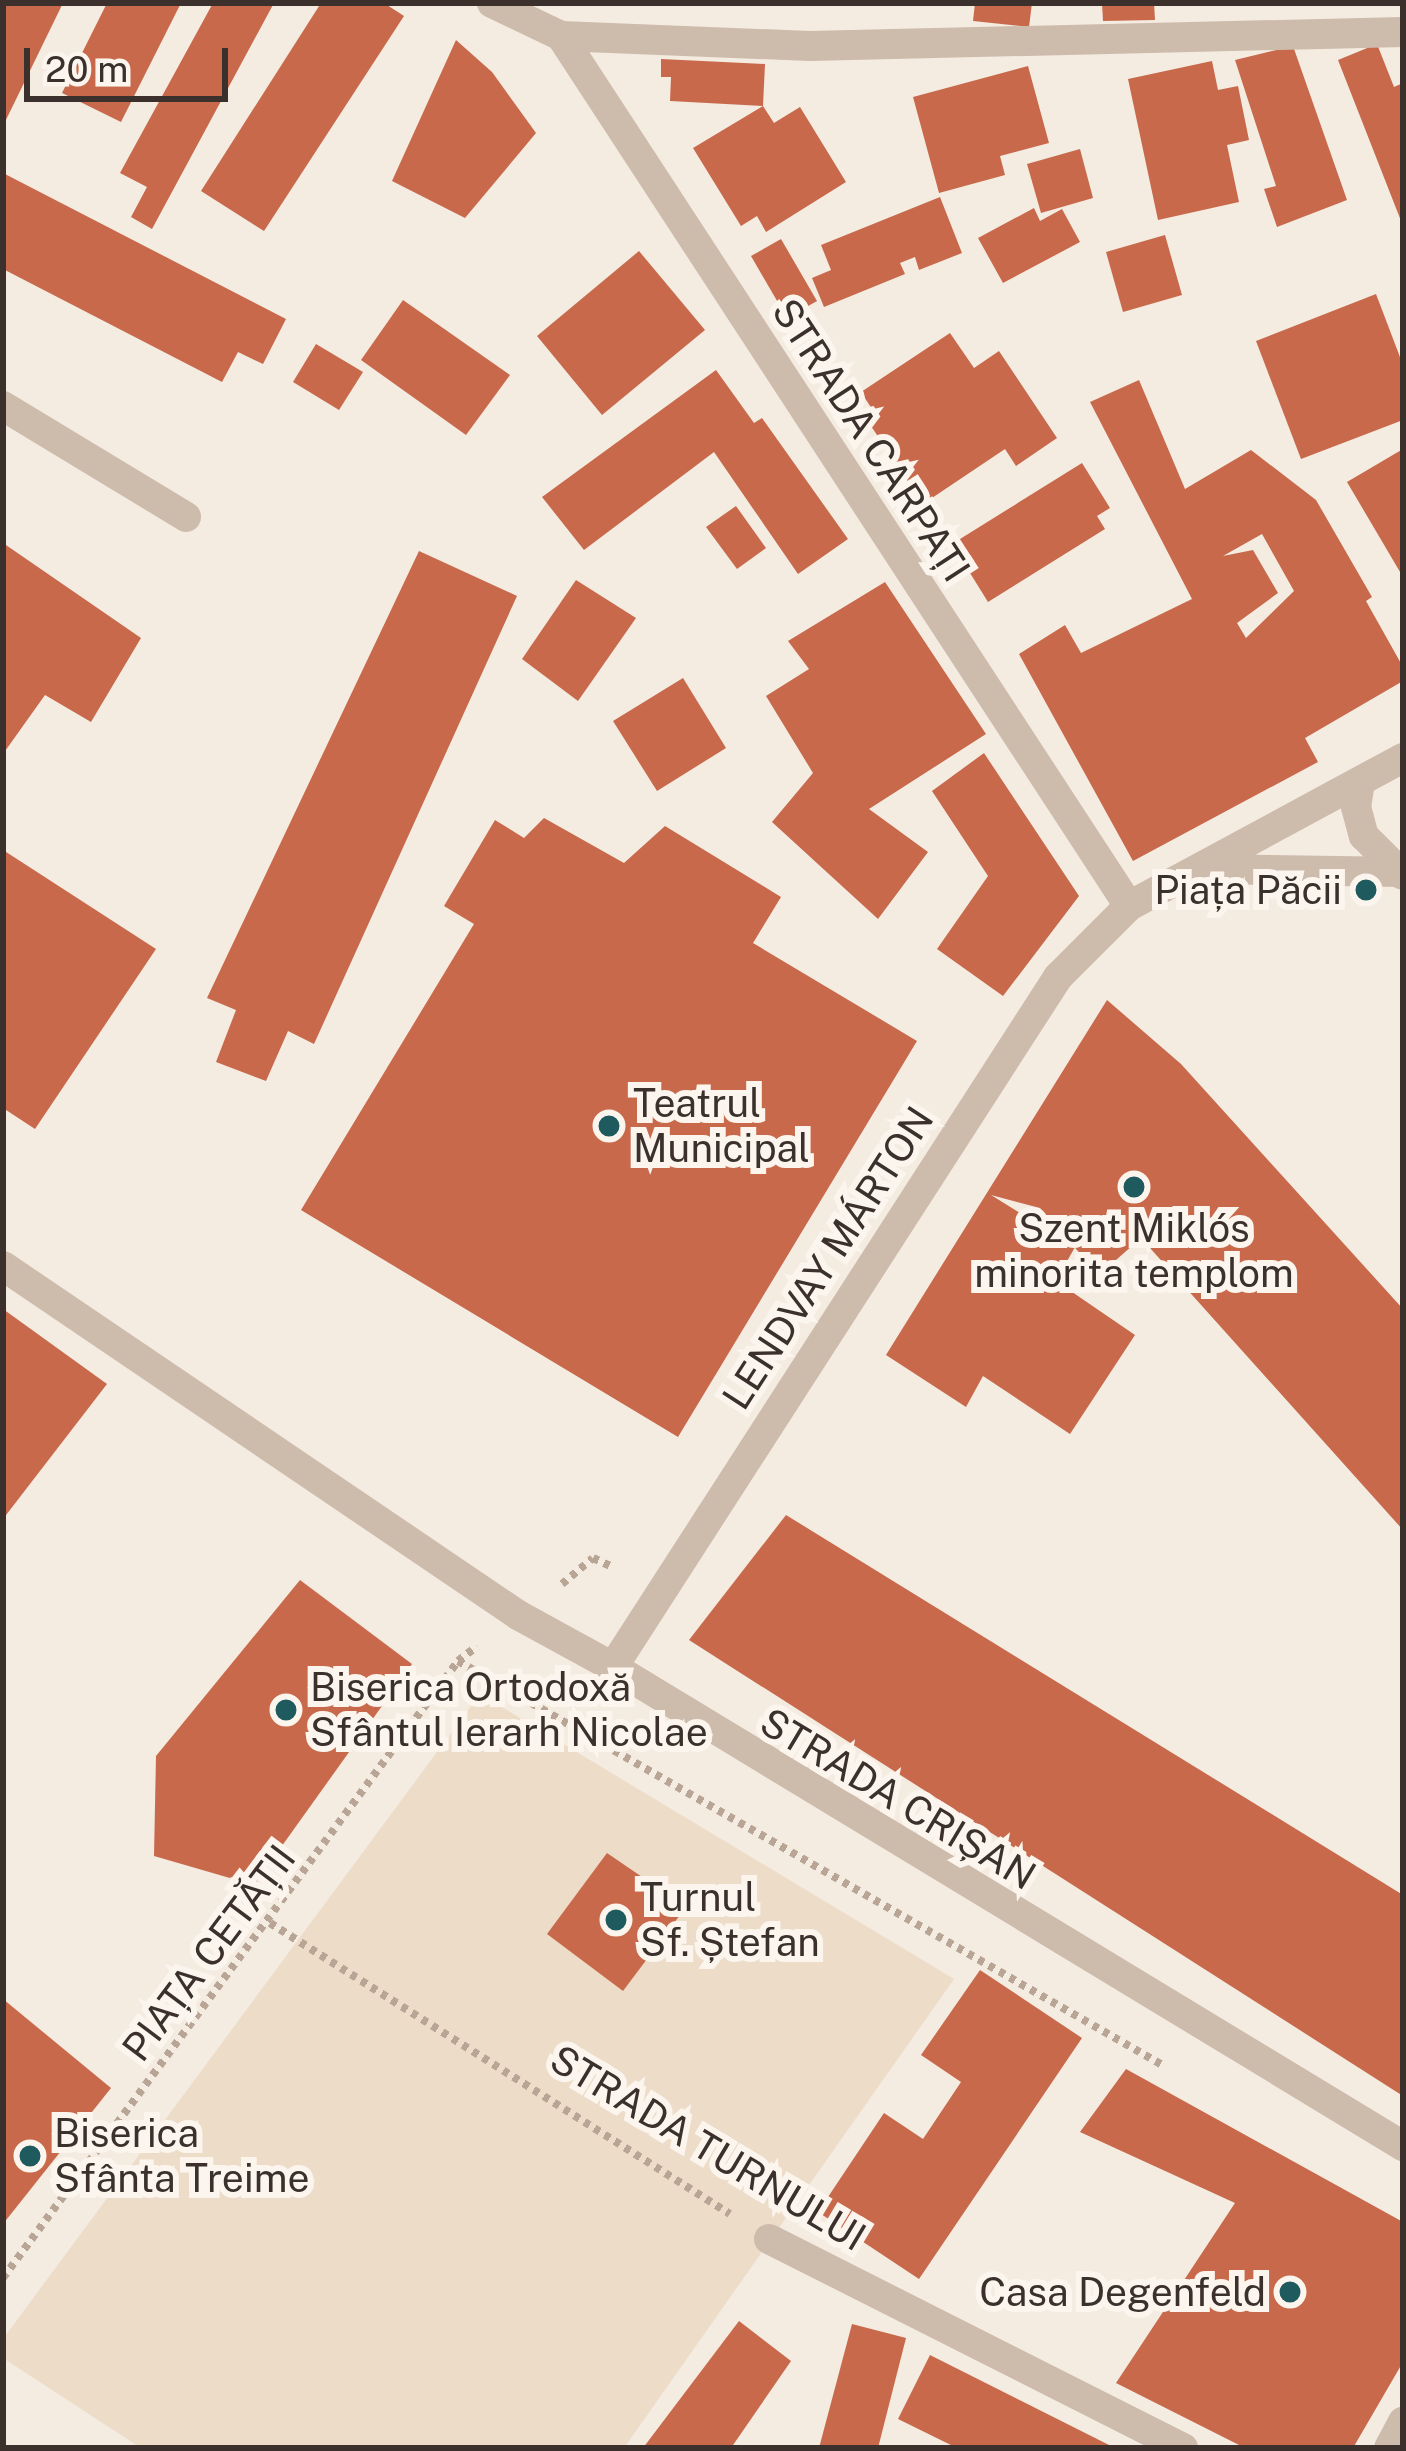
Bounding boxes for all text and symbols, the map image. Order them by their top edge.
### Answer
scale bar [30,24,234,98]
text: 20 m [45,48,128,90]
street label: STRADA CARPAȚI [762,290,980,590]
place label: Piața Păcii [1154,867,1342,913]
marker: Piața Păcii [1353,877,1379,903]
place label: Teatrul Municipal [633,1081,810,1172]
street label: LENDVAY MÁRTON [713,1098,943,1418]
marker: Teatrul Municipal [596,1113,622,1139]
marker: Szent Miklós minorita templom [1121,1174,1147,1200]
place label: Szent Miklós minorita templom [974,1206,1294,1297]
place label: Biserica Ortodoxă Sfântul Ierarh Nicolae [310,1665,708,1756]
marker: Biserica Ortodoxă Sfântul Ierarh Nicolae [273,1697,299,1723]
street label: STRADA CRIȘAN [752,1698,1044,1900]
street label: PIAȚA CETĂȚII [113,1836,305,2070]
place label: Turnul Sf. Ștefan [640,1875,820,1966]
marker: Turnul Sf. Ștefan [603,1907,629,1933]
street label: STRADA TURNULUI [542,2035,874,2261]
place label: Biserica Sfânta Treime [54,2111,310,2202]
marker: Biserica Sfânta Treime [17,2143,43,2169]
place label: Casa Degenfeld [979,2269,1266,2315]
marker: Casa Degenfeld [1277,2279,1303,2305]

